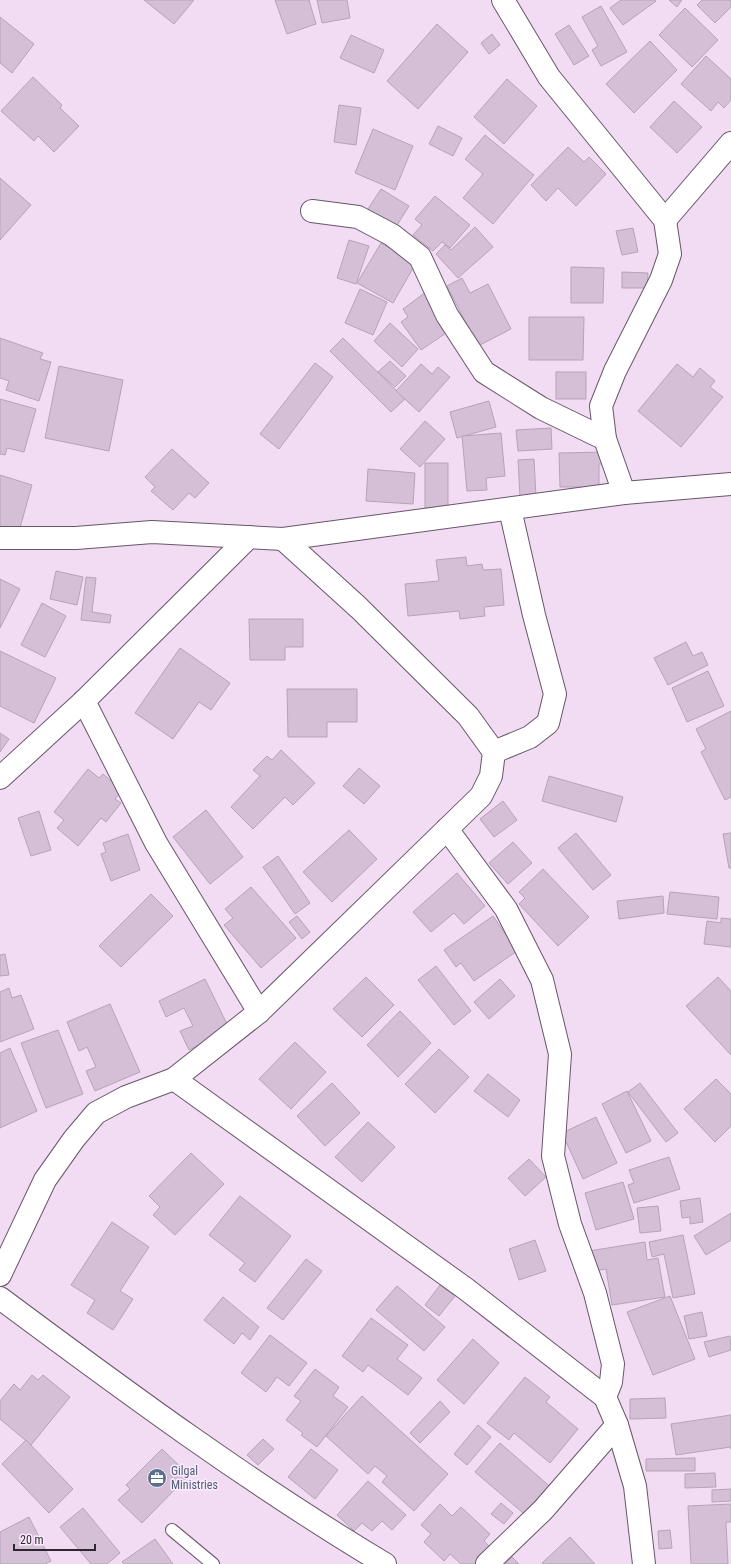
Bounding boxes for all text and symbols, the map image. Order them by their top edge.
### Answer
place label: Gilgal Ministries [171,1464,218,1492]
office icon: Gilgal Ministries [146,1467,168,1489]
scale bar [14,1526,95,1552]
text: 20 m [20,1533,44,1547]

